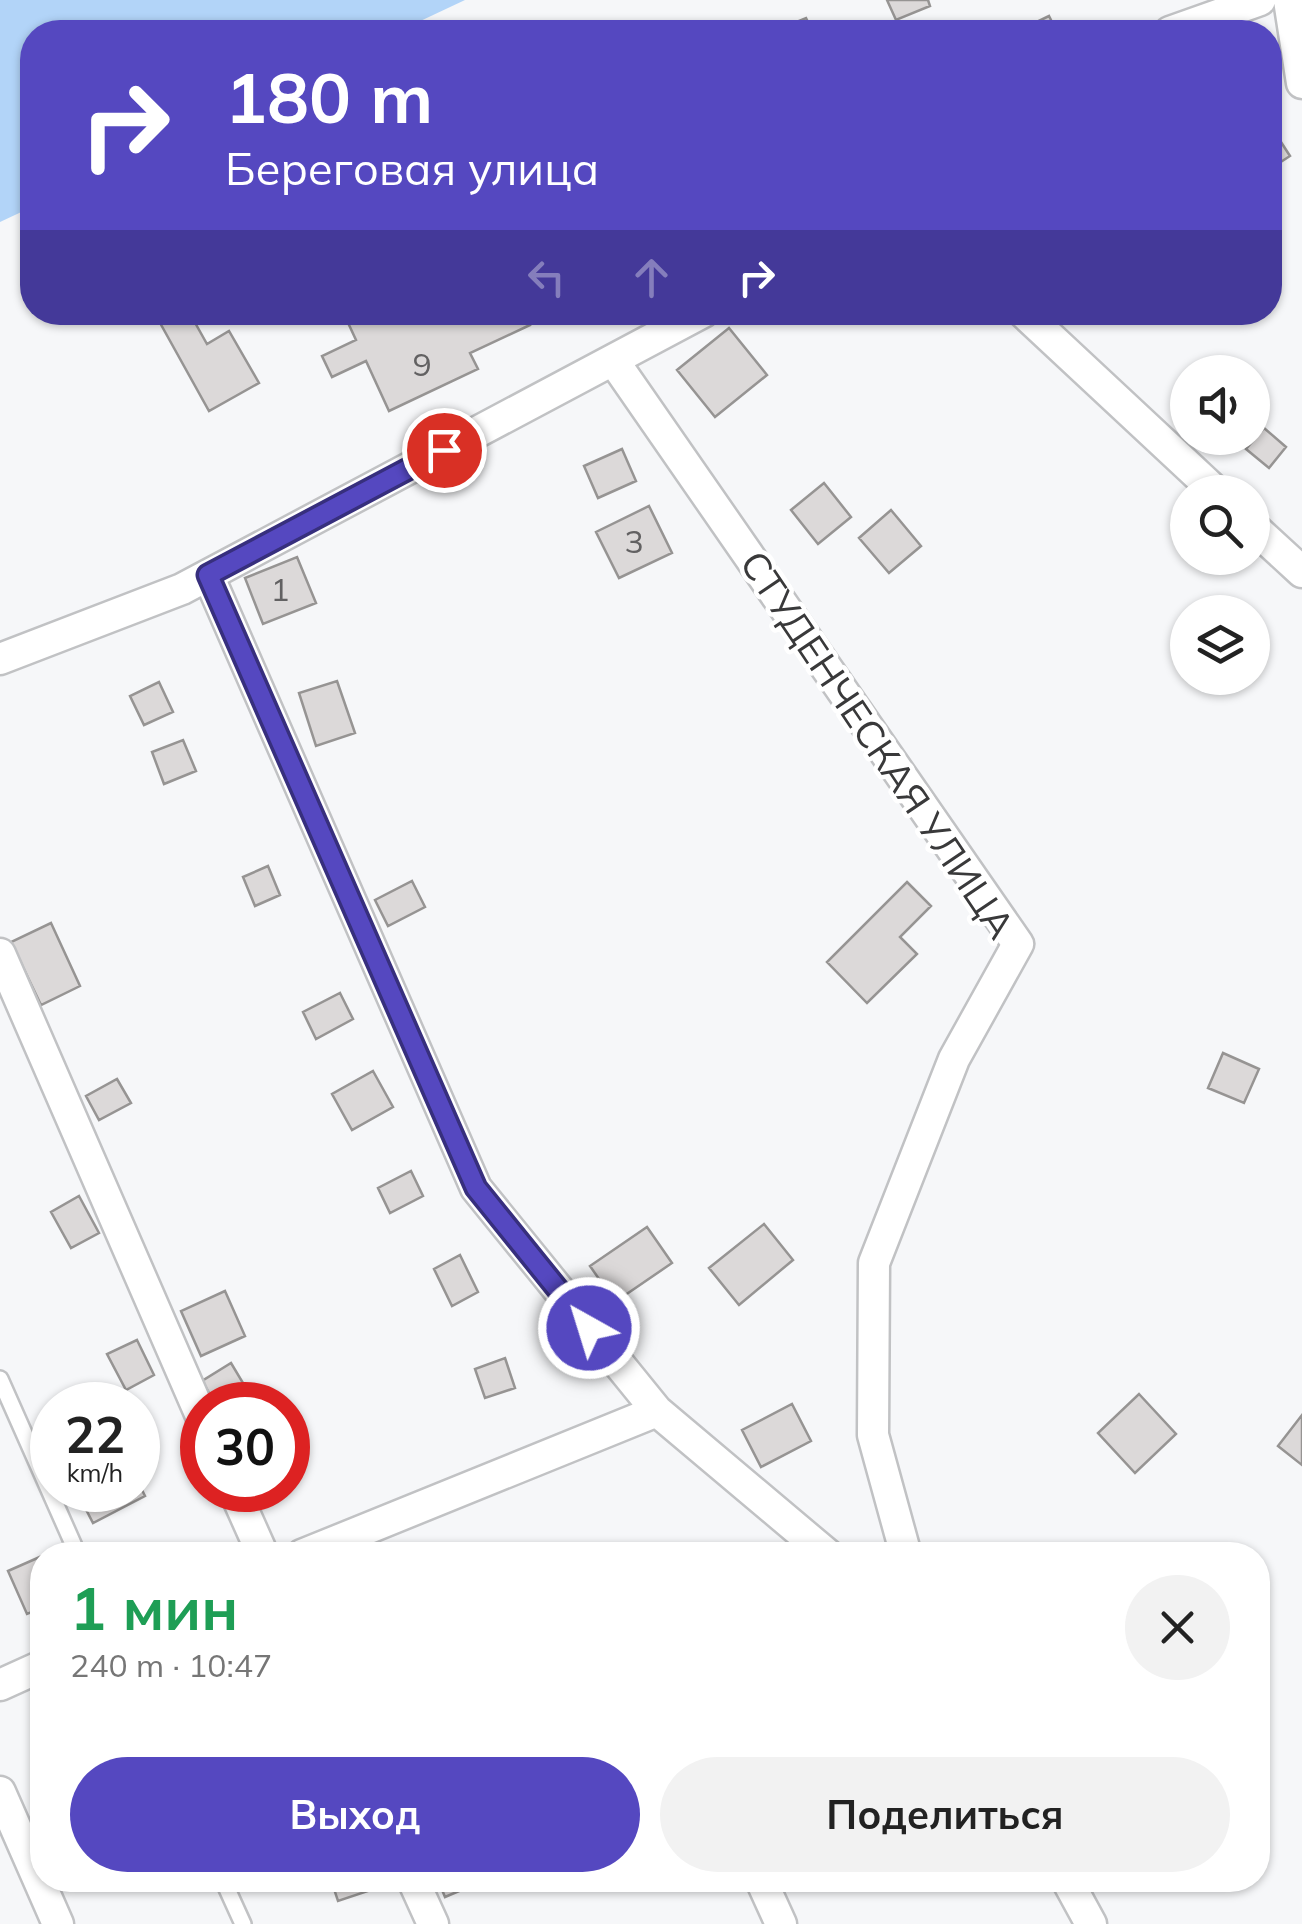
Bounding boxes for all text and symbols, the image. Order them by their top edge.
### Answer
text: 180 m [225,53,433,141]
icon: right [60,60,190,190]
text: Береговая улица [225,140,599,196]
icon: left [519,250,574,305]
icon: ahead [624,250,679,305]
icon: right [729,250,784,305]
house number: 9 [412,344,432,384]
map controls [1170,355,1270,695]
button: sound [1170,355,1270,455]
pin [402,408,487,493]
icon: arrive [417,423,472,478]
button: search [1170,475,1270,575]
house number: 3 [624,521,644,561]
street label: СТУДЕНЧЕСКАЯ УЛИЦА [730,541,1026,947]
house number: 1 [270,569,290,609]
button: layers [1170,595,1270,695]
position arrow [537,1276,641,1380]
speed limit sign: 30 [180,1382,310,1512]
text: 22 [65,1403,125,1466]
text: km/h [67,1457,123,1488]
text: 1 мин [70,1570,238,1645]
button: close [1125,1575,1230,1680]
text: 240 m · 10:47 [70,1645,272,1685]
button: Выход [70,1757,640,1872]
button: Поделиться [660,1757,1230,1872]

